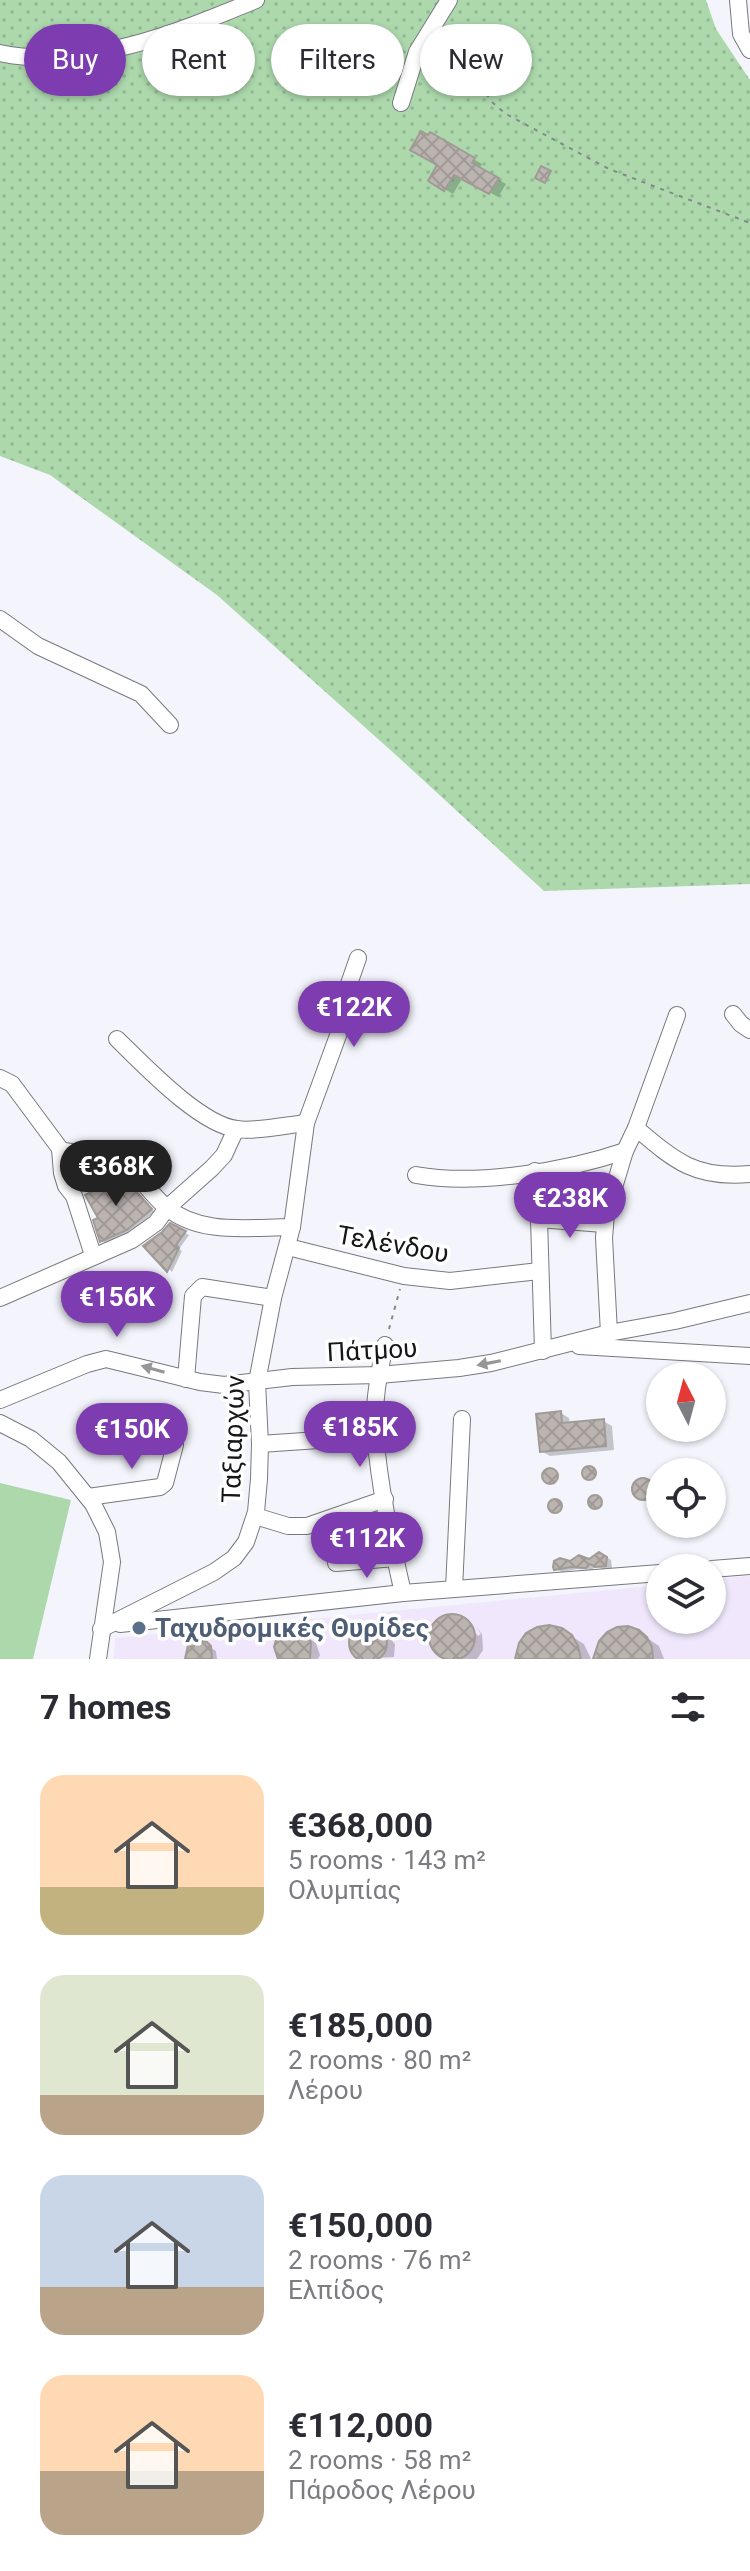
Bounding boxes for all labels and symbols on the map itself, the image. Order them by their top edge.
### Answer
pin: €122K [298,981,410,1049]
pin: €368K [60,1140,172,1208]
pin: €238K [514,1172,626,1240]
street label: Τελένδου [335,1219,451,1269]
pin: €156K [61,1271,173,1339]
street label: Πάτμου [326,1333,418,1367]
one-way arrow [477,1357,502,1370]
north arrow [646,1362,726,1442]
one-way arrow [140,1363,165,1375]
street label: Ταξιαρχών [216,1374,250,1503]
pin: €185K [304,1401,416,1469]
pin: €150K [76,1403,188,1471]
pin: €112K [311,1512,423,1580]
place label: Ταχυδρομικές Θυρίδες [155,1613,429,1643]
marker: Ταχυδρομικές Θυρίδες [130,1619,148,1637]

